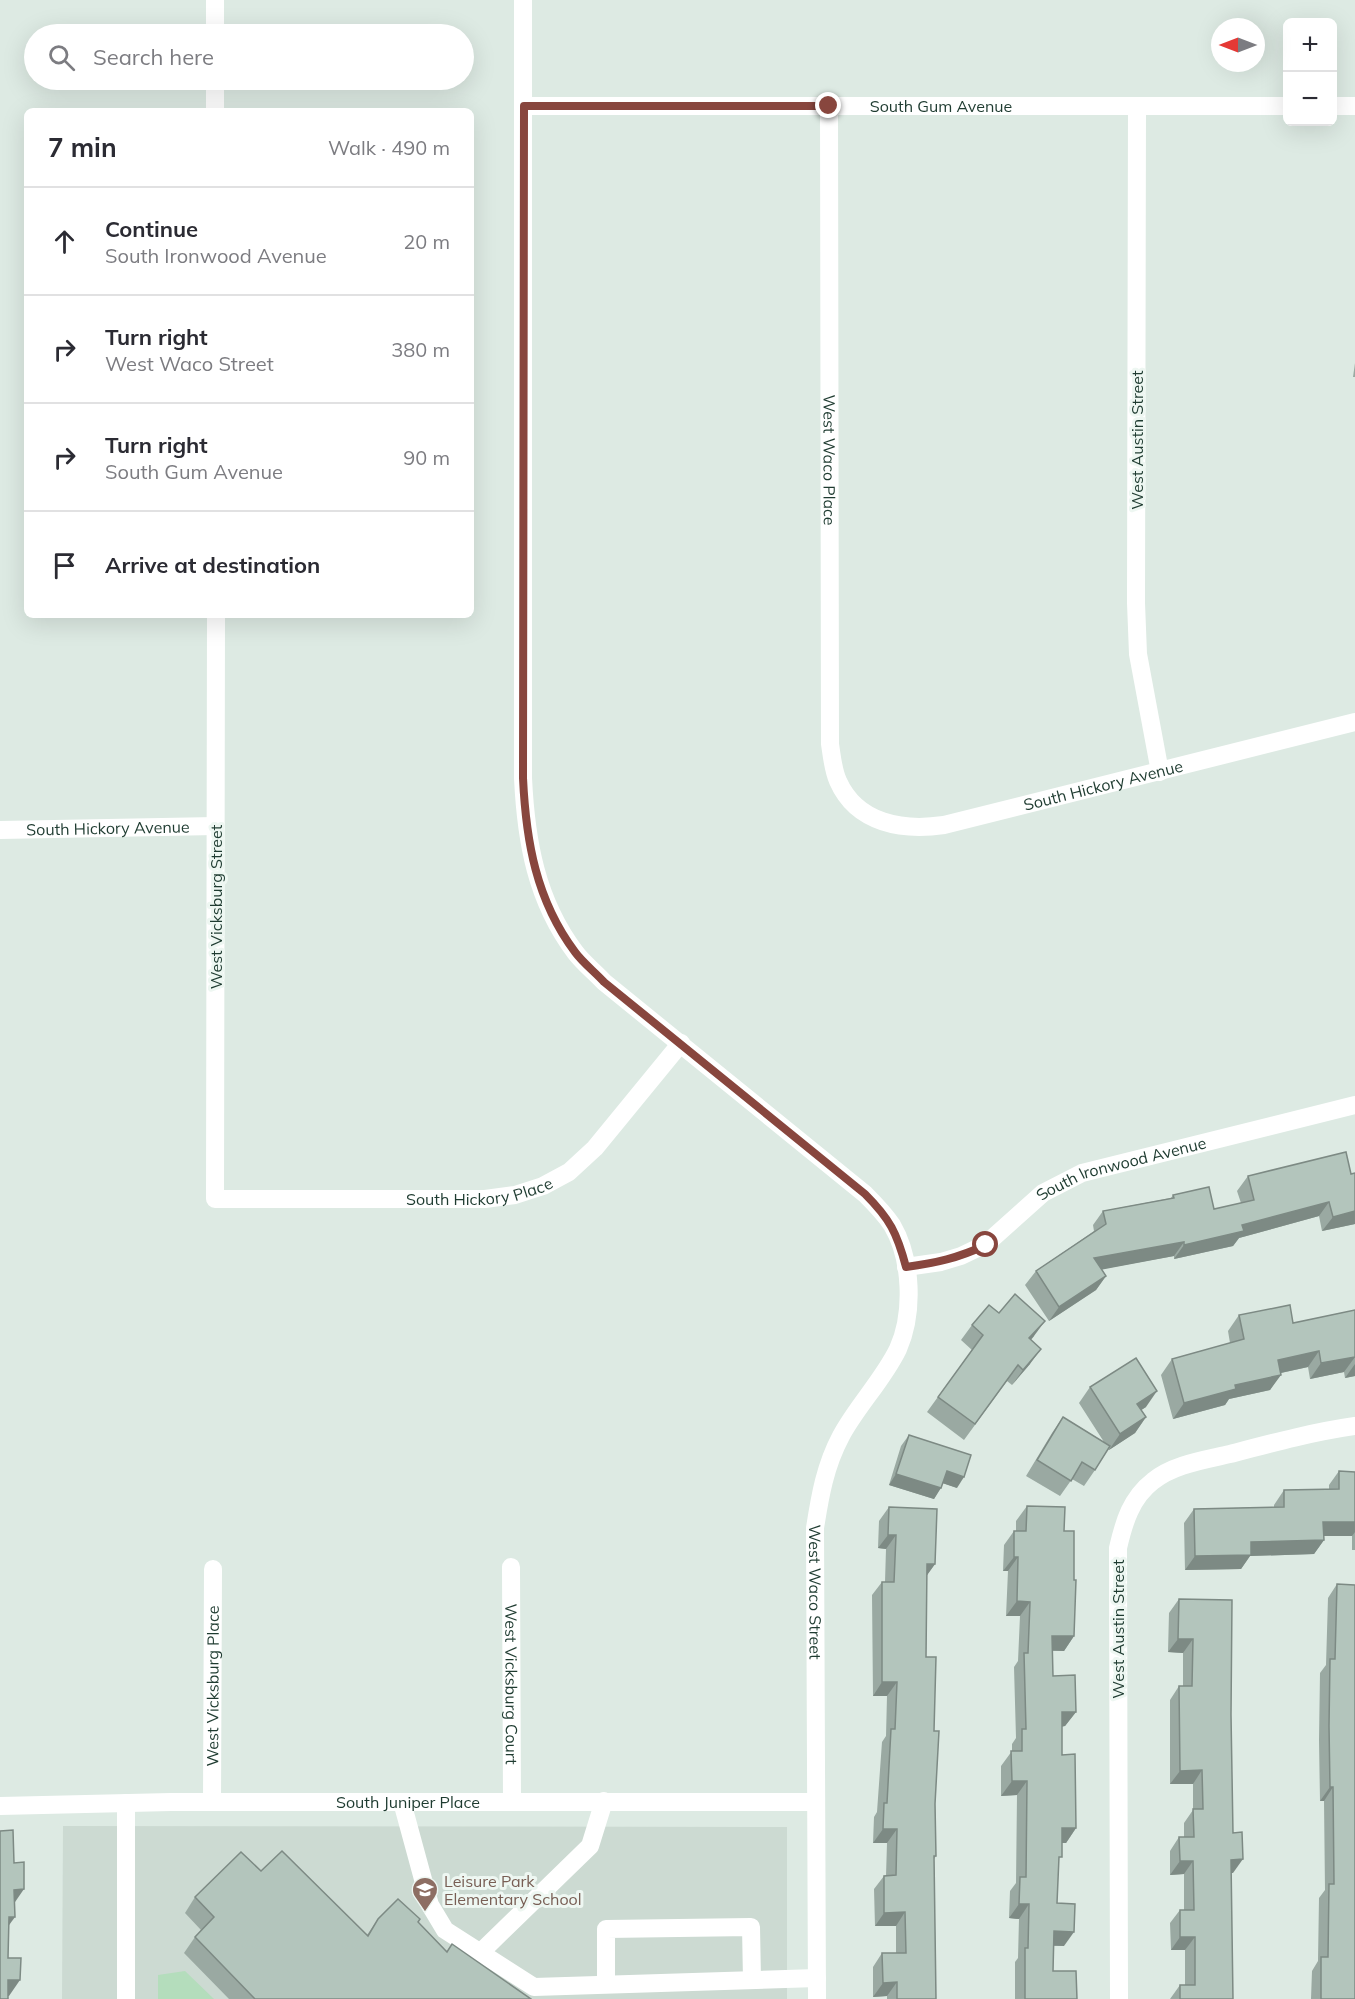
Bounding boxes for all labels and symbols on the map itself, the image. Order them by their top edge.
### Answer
north arrow [1211,18,1265,72]
route end [815,92,841,118]
street label: South Gum Avenue [870,96,1012,116]
street label: West Austin Street [1127,370,1147,510]
street label: West Waco Place [819,394,840,526]
street label: South Hickory Avenue [1021,756,1185,815]
street label: South Hickory Avenue [26,816,190,840]
street label: West Vicksburg Street [206,824,226,989]
street label: South Ironwood Avenue [1032,1132,1208,1205]
street label: South Hickory Place [406,1173,556,1209]
route start [972,1231,998,1257]
street label: West Waco Street [805,1524,826,1660]
street label: West Austin Street [1108,1559,1128,1699]
street label: West Vicksburg Court [501,1603,522,1765]
street label: West Vicksburg Place [202,1605,223,1767]
street label: South Juniper Place [336,1792,480,1812]
place label: Leisure Park Elementary School [444,1871,582,1909]
school or university icon: Leisure Park Elementary School [410,1875,440,1913]

